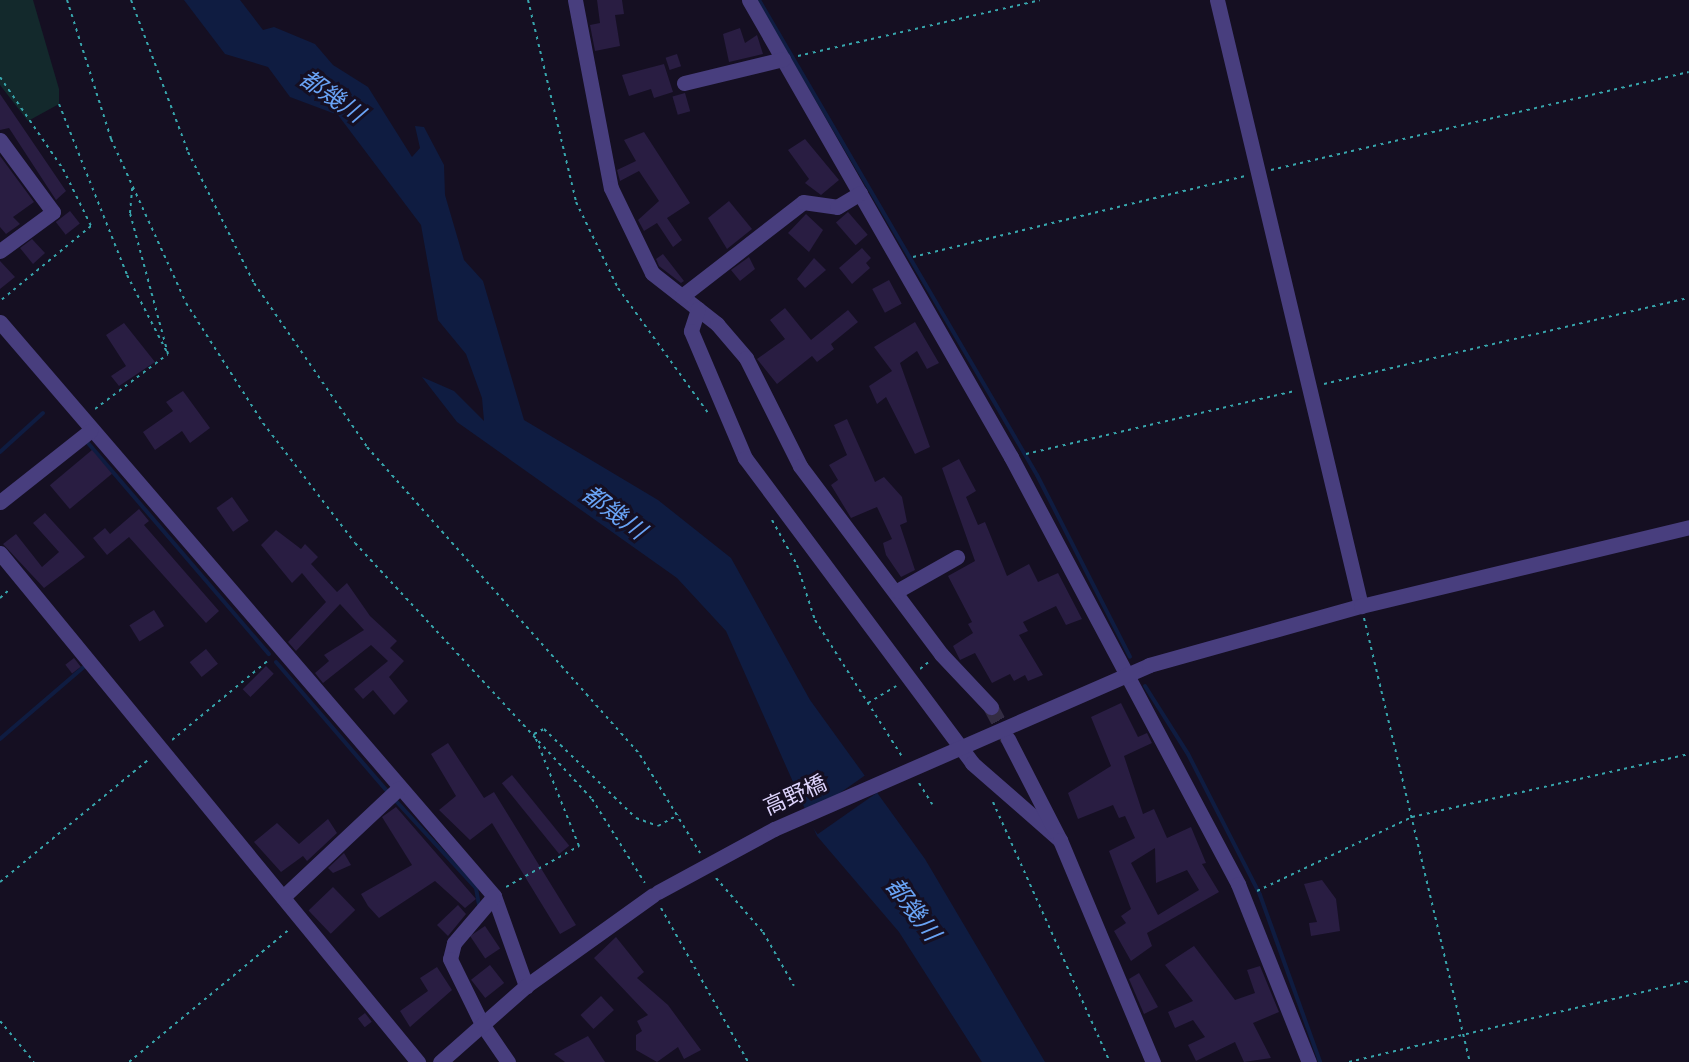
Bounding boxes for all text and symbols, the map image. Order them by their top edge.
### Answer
water label: 都幾川 [294,64,370,128]
water label: 都幾川 [577,479,651,545]
street label: 高野橋 [759,770,831,820]
water label: 都幾川 [880,872,946,946]

